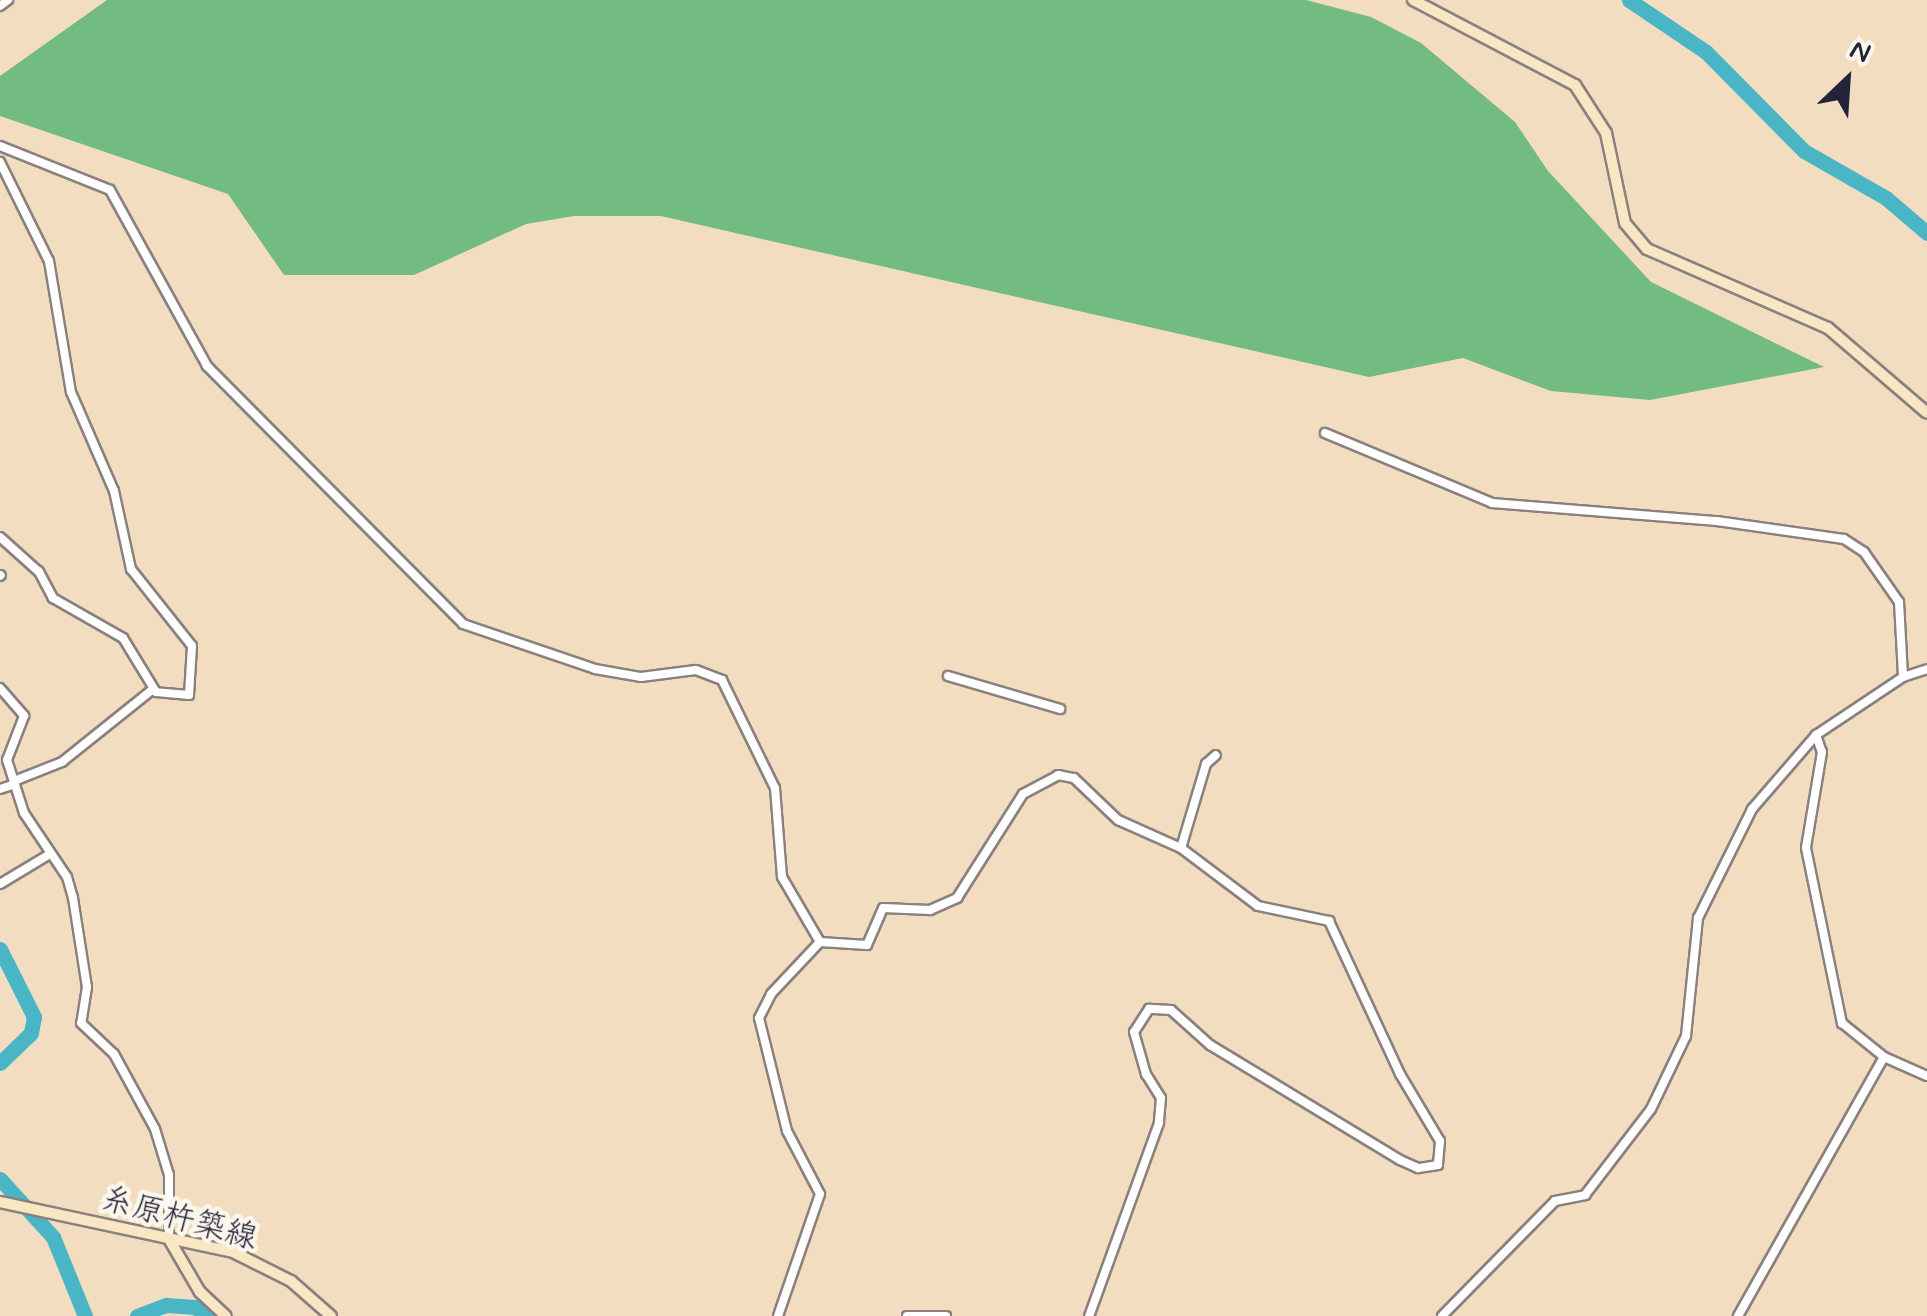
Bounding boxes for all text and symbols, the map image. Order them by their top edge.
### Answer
north arrow [1797,30,1897,130]
text: N [1844,32,1876,73]
street label: 糸原杵築線 [97,1180,261,1258]

